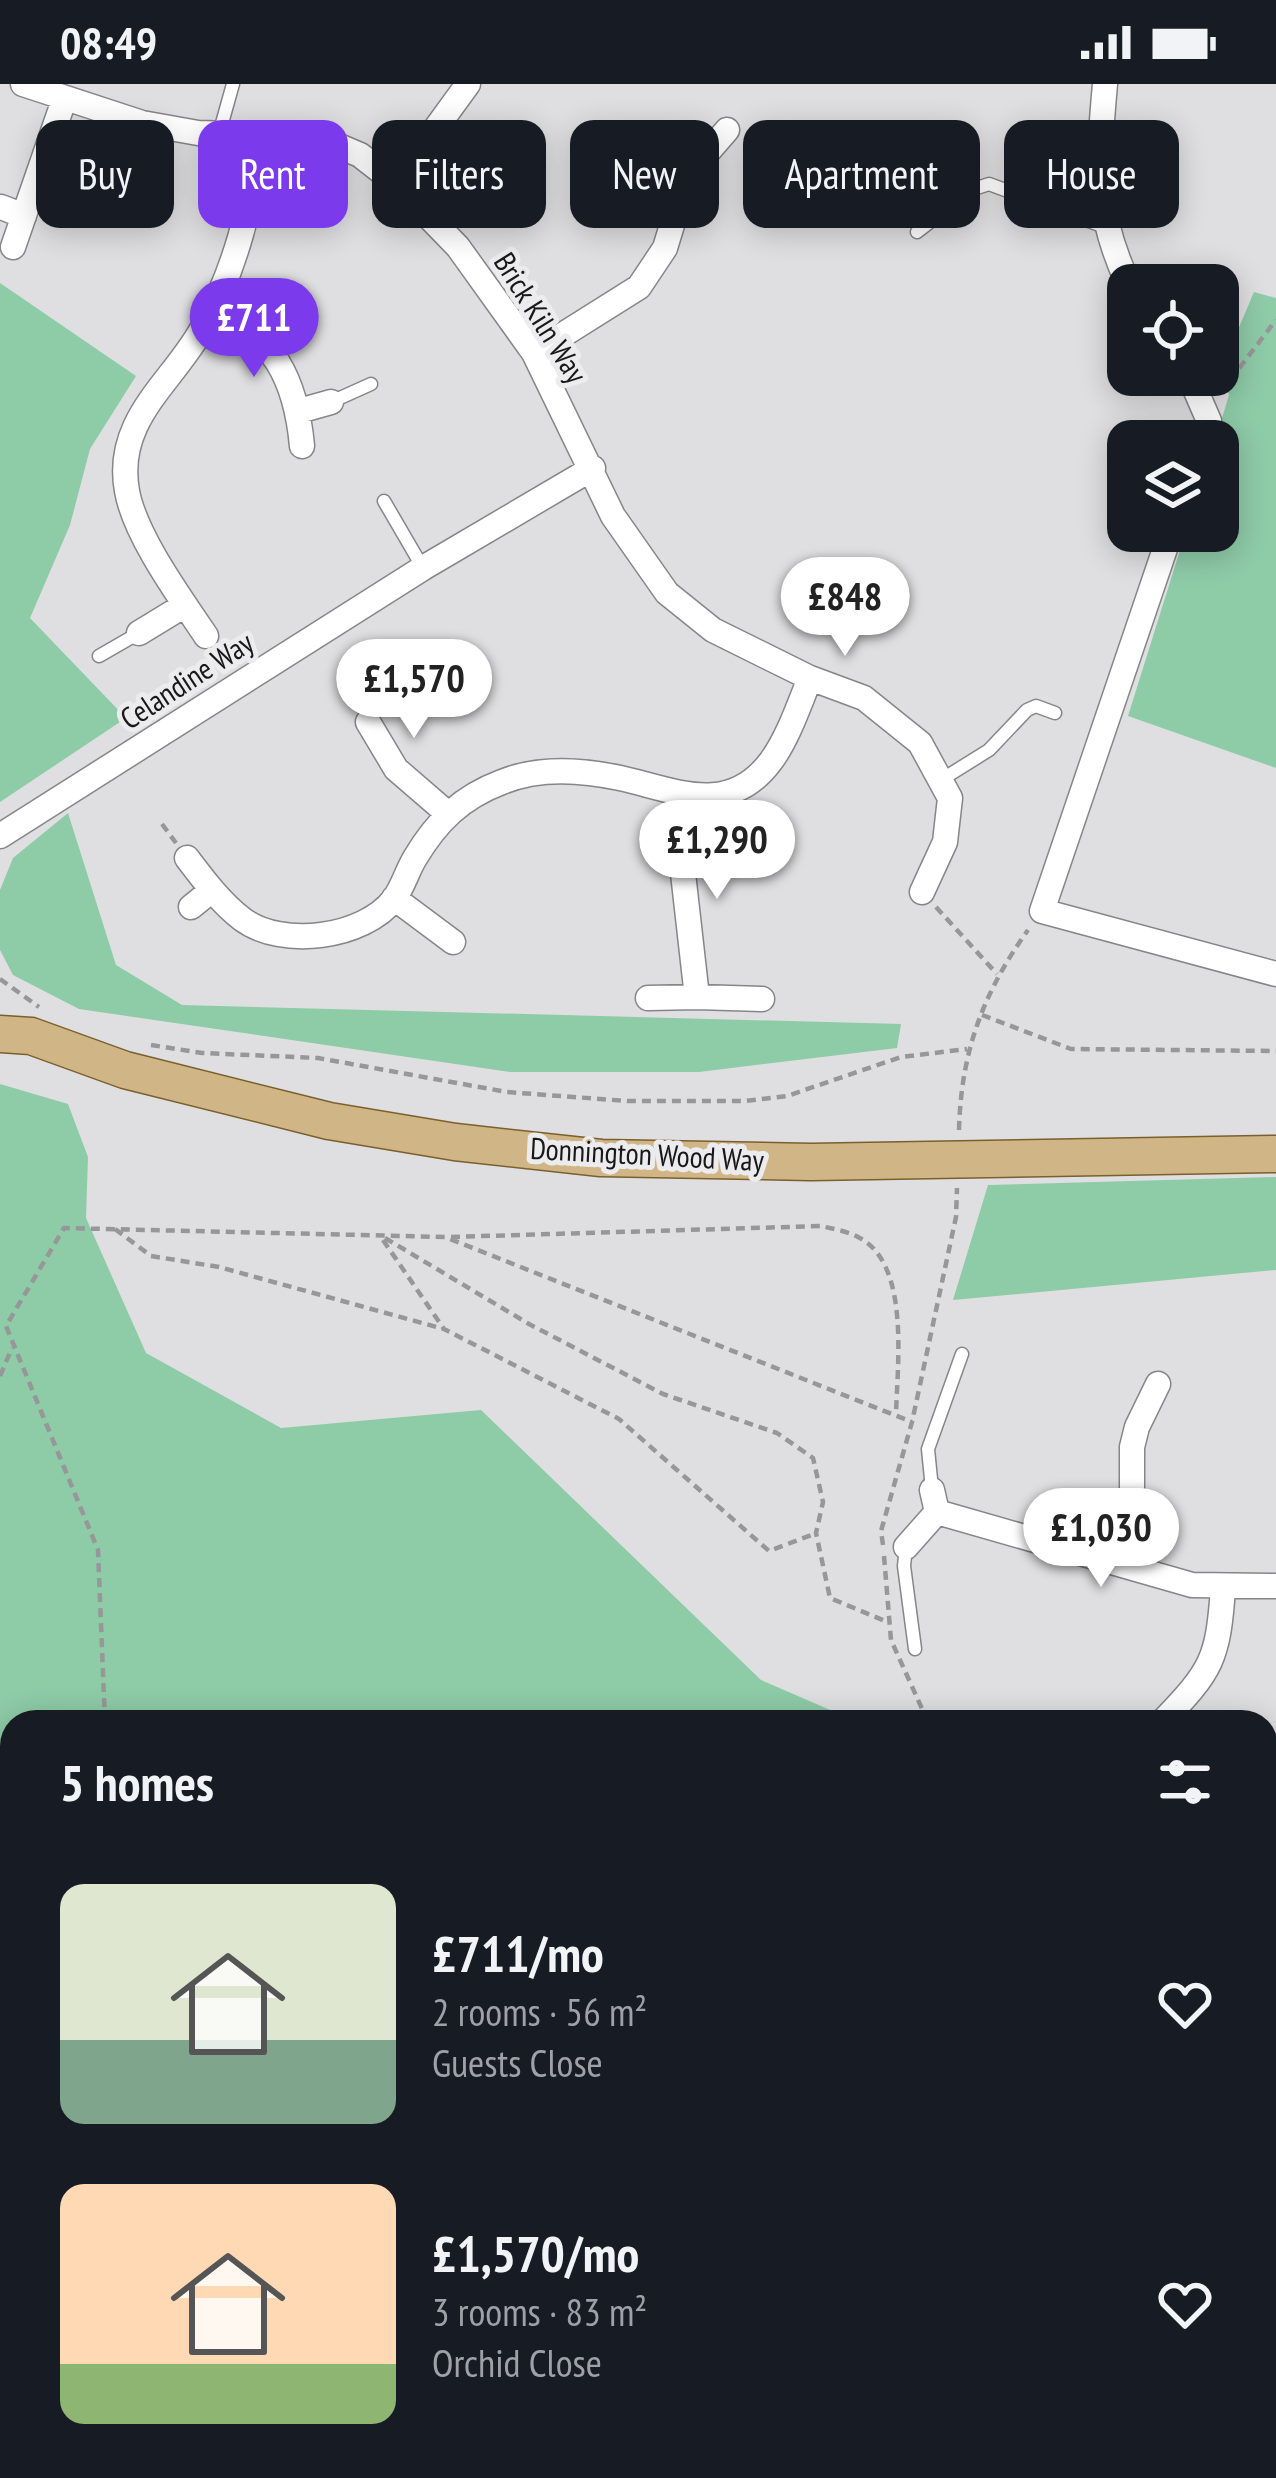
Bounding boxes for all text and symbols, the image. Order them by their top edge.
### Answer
text: 08:49 [60,13,157,71]
chip: Buy [36,120,174,228]
chip: Rent [198,120,348,228]
chip: Filters [372,120,546,228]
chip: New [570,120,719,228]
chip: Apartment [743,120,980,228]
chip: House [1004,120,1179,228]
street label: Brick Kiln Way [486,245,597,390]
map controls [1107,264,1239,552]
button: locate [1107,264,1239,396]
pin: £711 [183,278,325,380]
text: £711 [217,291,291,342]
button: layers [1107,420,1239,552]
pin: £848 [774,557,916,659]
text: £848 [808,570,882,621]
street label: Celandine Way [112,622,261,737]
pin: £1,570 [316,639,512,741]
text: £1,570 [363,652,465,703]
pin: £1,290 [619,800,815,902]
text: £1,290 [666,813,768,864]
street label: Donnington Wood Way [529,1128,766,1179]
pin: £1,030 [1003,1488,1199,1590]
text: £1,030 [1050,1501,1152,1552]
text: 5 homes [60,1749,214,1815]
icon: filters [1152,1749,1218,1815]
text: £711/mo [432,1920,604,1986]
icon: home [156,1932,300,2076]
icon: heart [1152,1971,1218,2037]
text: 2 rooms · 56 m² [432,1986,647,2037]
text: Guests Close [432,2037,603,2088]
text: £1,570/mo [432,2220,639,2286]
icon: home [156,2232,300,2376]
icon: heart [1152,2271,1218,2337]
text: 3 rooms · 83 m² [432,2286,647,2337]
text: Orchid Close [432,2337,602,2388]

